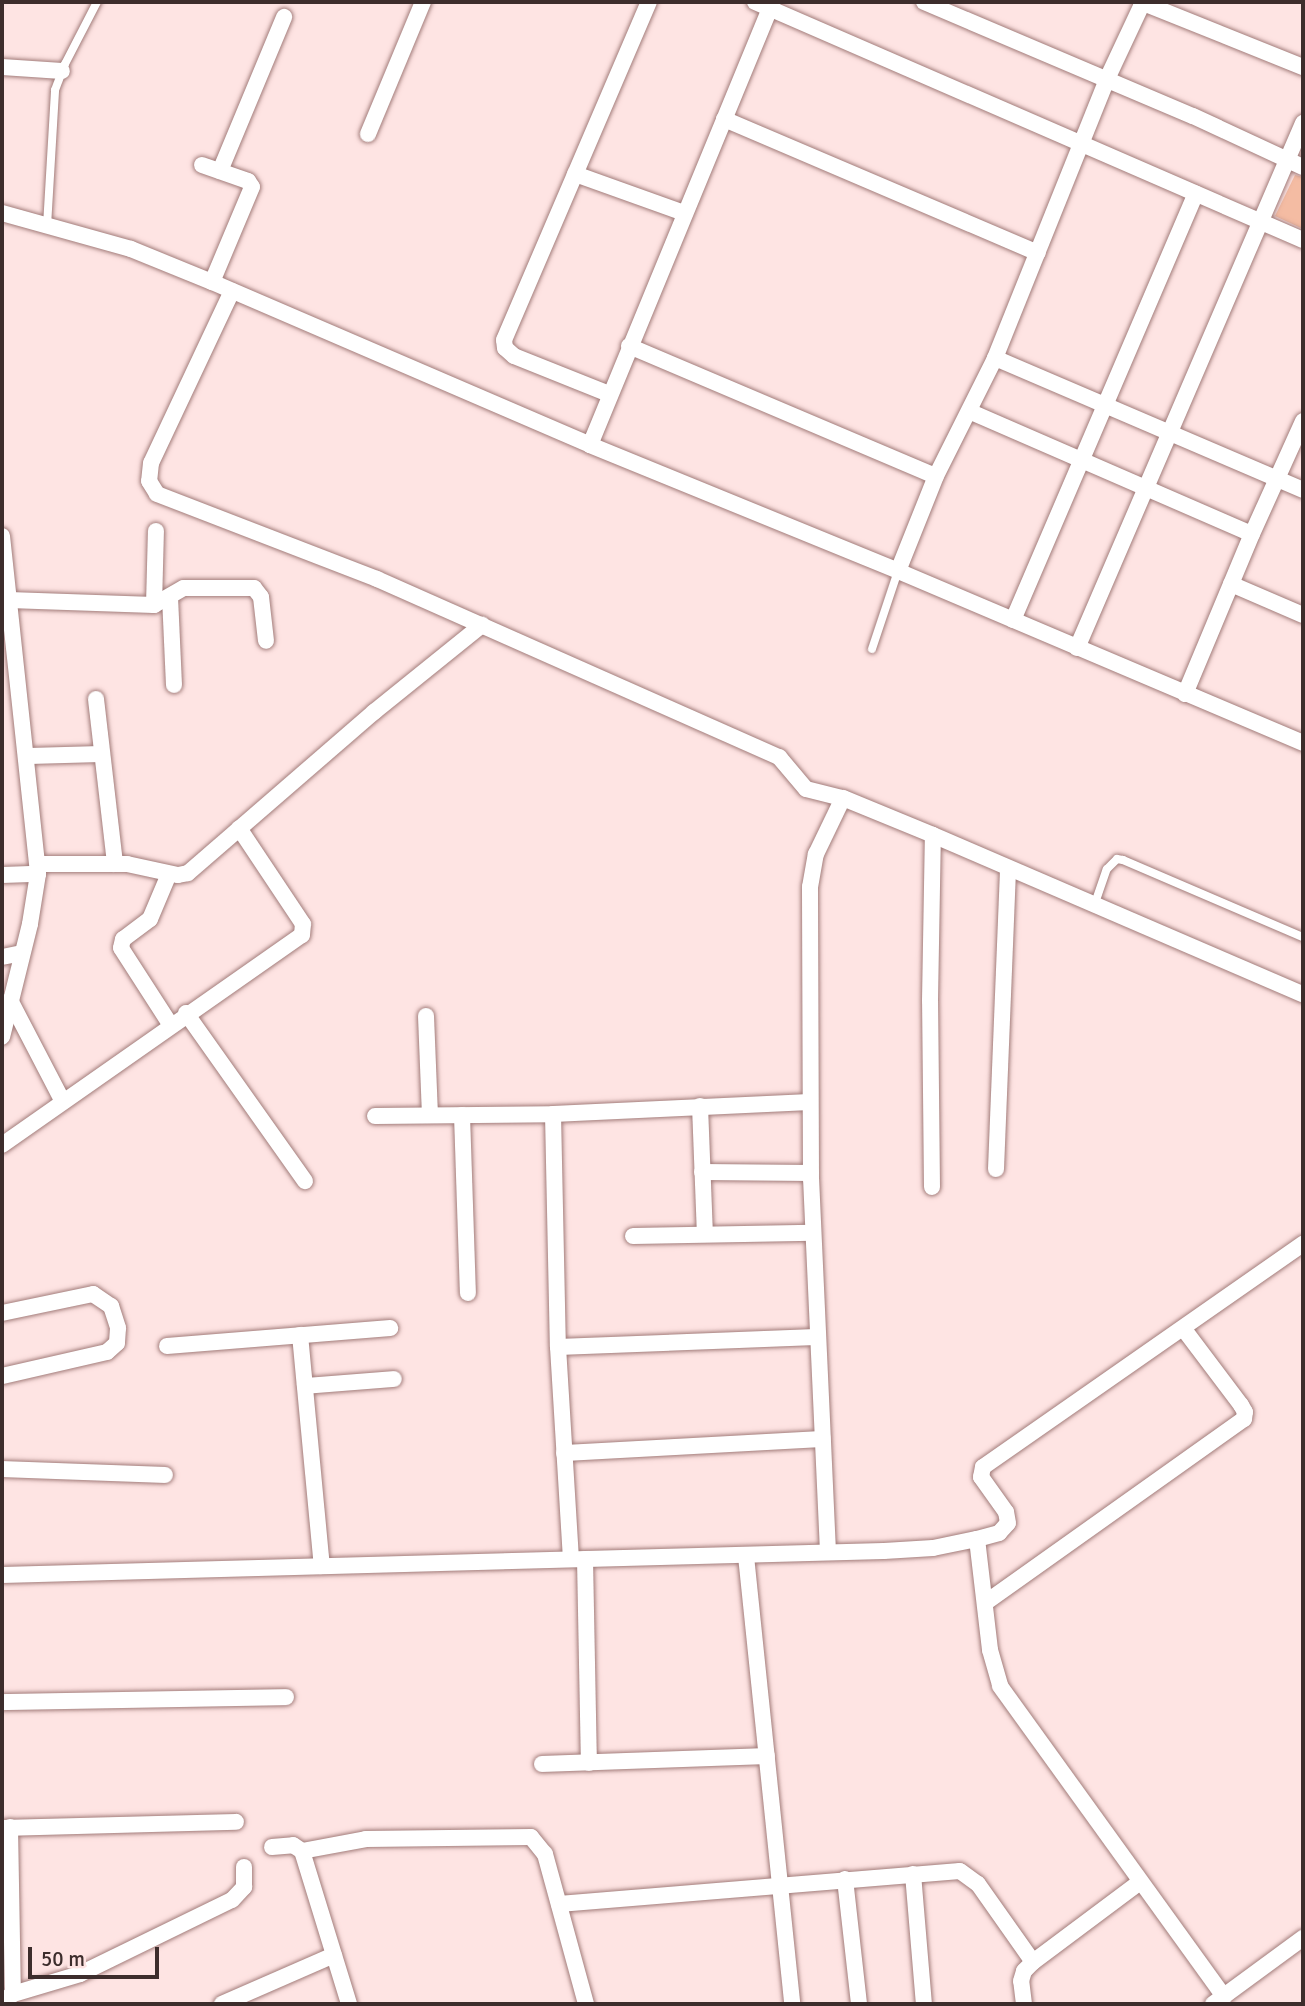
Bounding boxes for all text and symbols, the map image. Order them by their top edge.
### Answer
scale bar [32,1932,163,1976]
text: 50 m [41,1946,85,1972]

